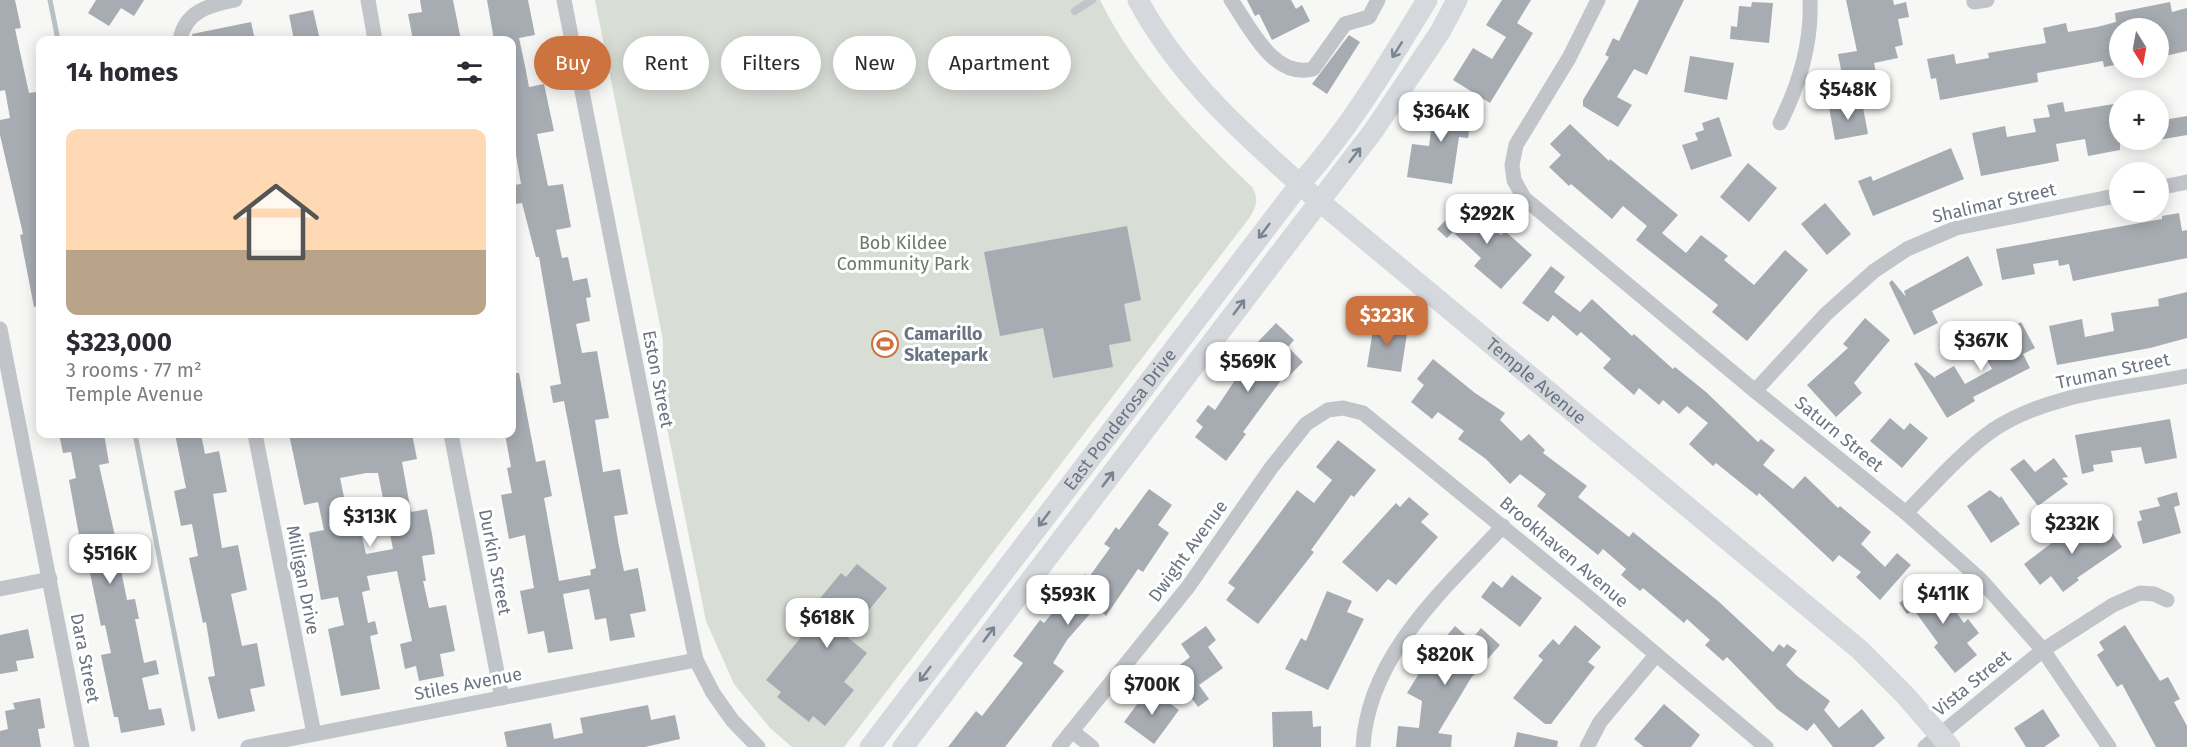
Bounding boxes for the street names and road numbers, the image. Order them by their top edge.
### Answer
street label: Shalimar Street [1930,178,2058,228]
street label: Eston Street [638,328,678,430]
street label: Temple Avenue [1481,333,1591,429]
street label: East Ponderosa Drive [1059,344,1181,495]
street label: Truman Street [2054,348,2172,394]
street label: Saturn Street [1790,392,1888,477]
street label: Brookhaven Avenue [1495,492,1633,612]
street label: Dwight Avenue [1144,496,1232,606]
street label: Durkin Street [474,507,516,617]
street label: Milligan Drive [282,523,324,637]
street label: Dara Street [66,611,105,705]
street label: Vista Street [1929,645,2016,721]
street label: Stiles Avenue [412,663,524,705]

